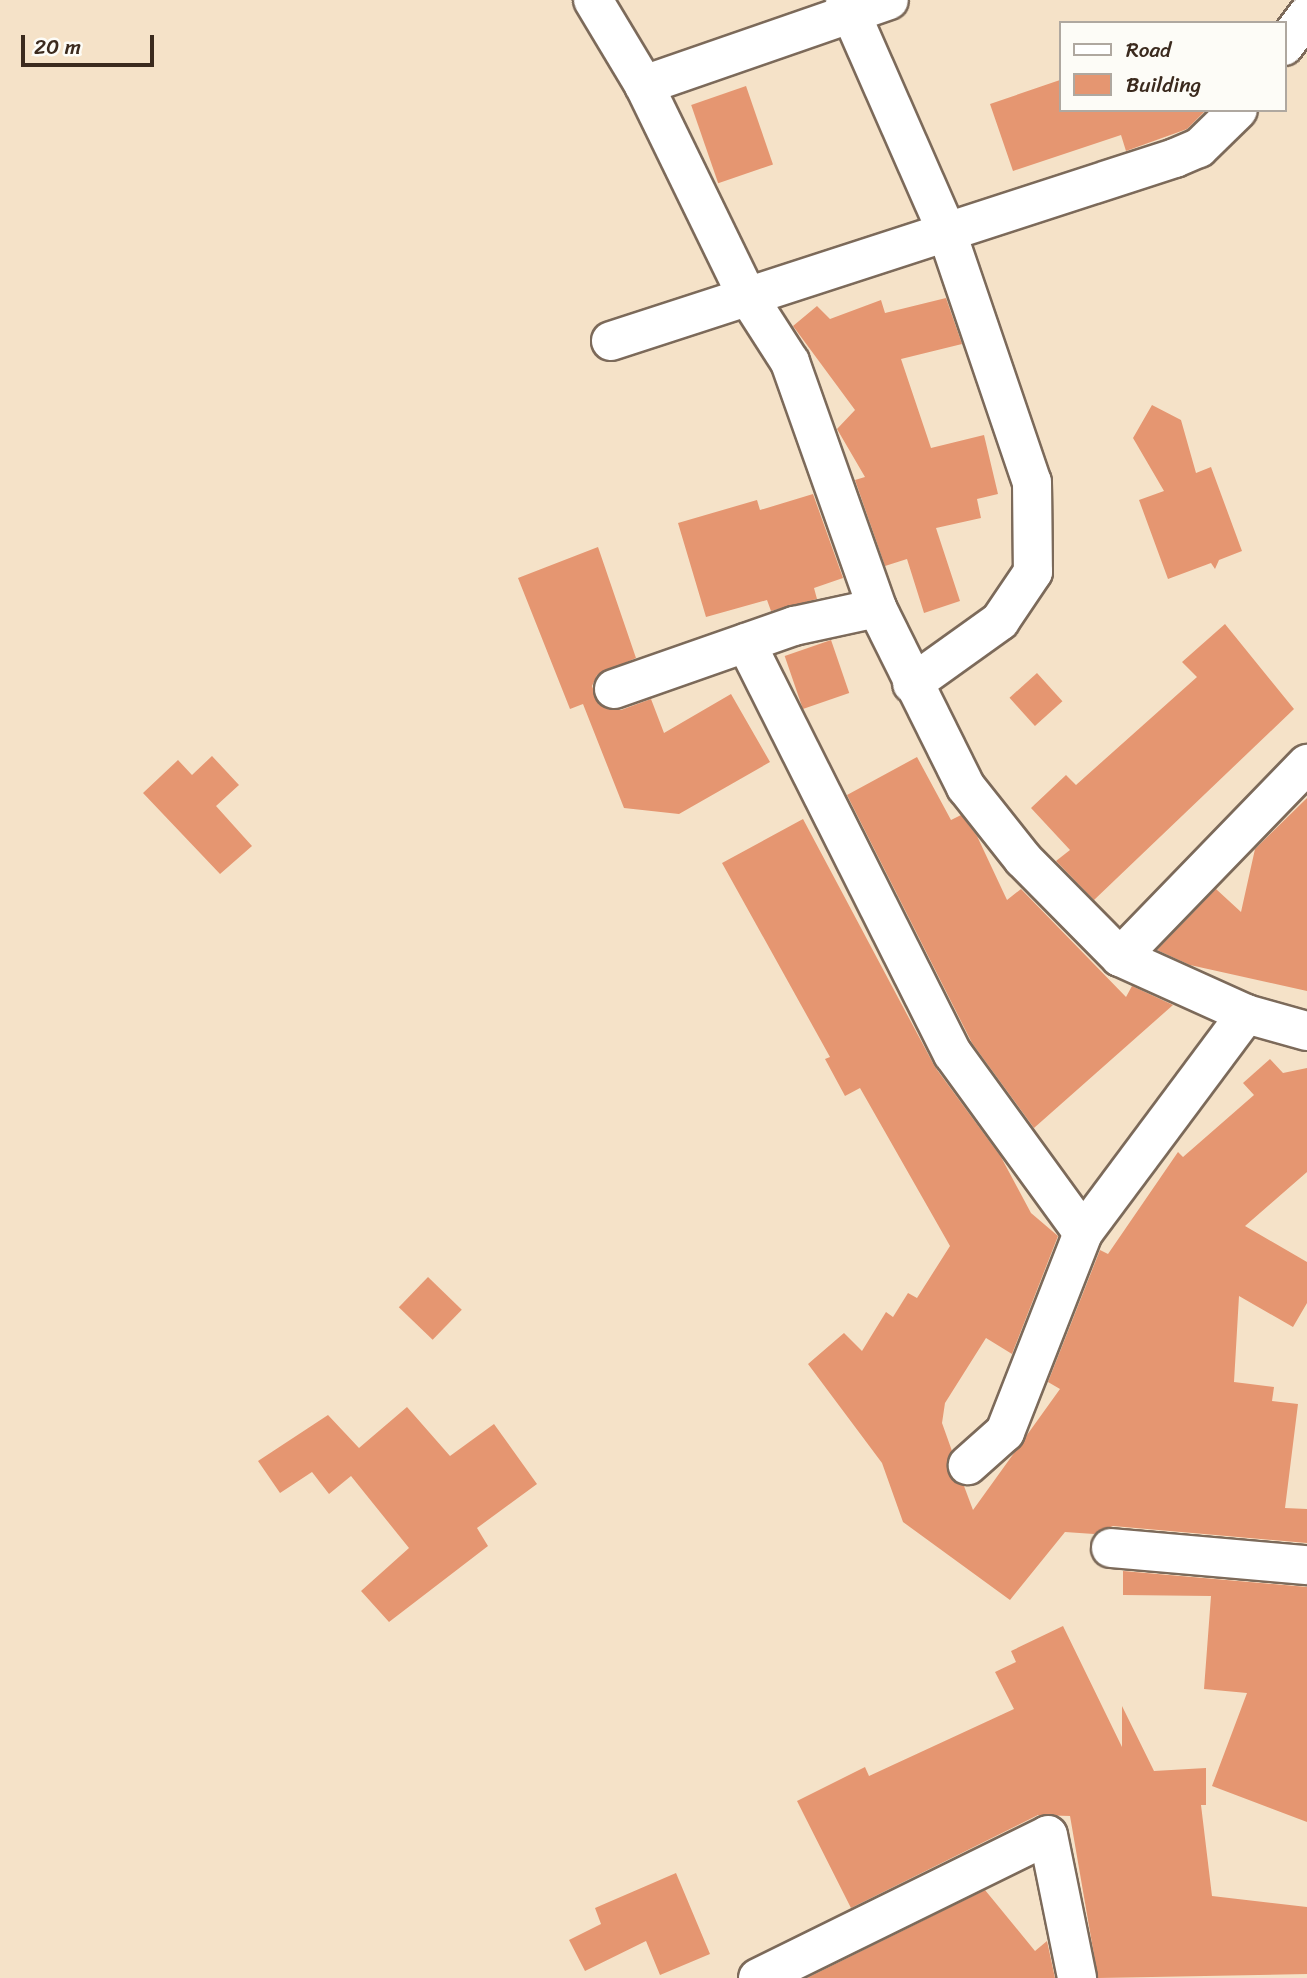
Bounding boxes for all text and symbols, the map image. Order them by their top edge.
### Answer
scale bar [24,21,158,65]
legend [1058,21,1286,112]
text: 20 m [34,28,81,66]
text: Road [1126,31,1171,69]
text: Building [1126,66,1201,104]

